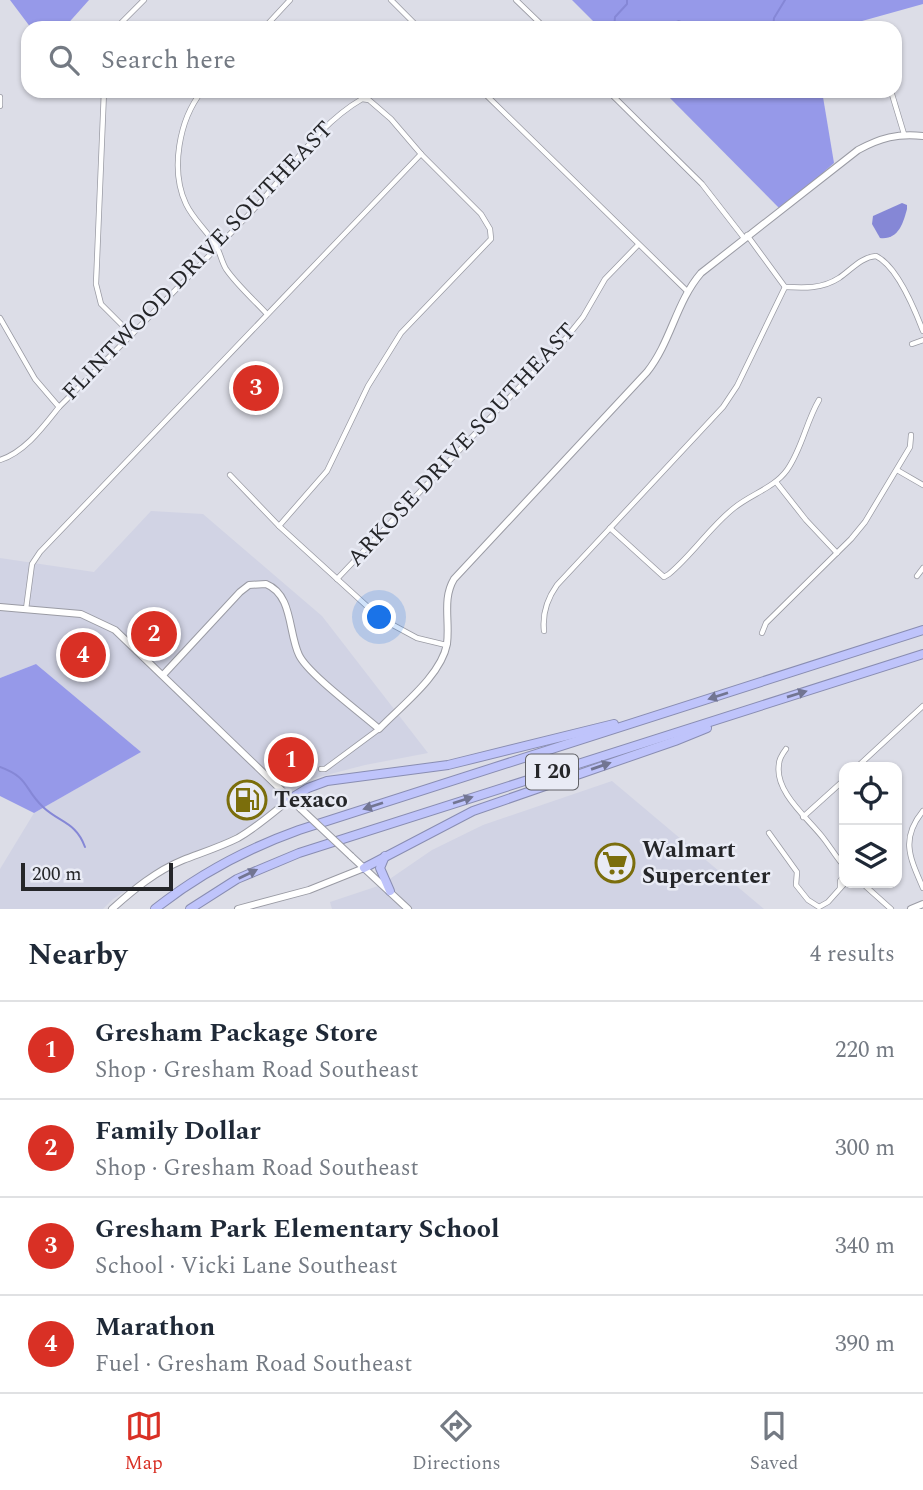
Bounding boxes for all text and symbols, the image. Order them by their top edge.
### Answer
search box [21,21,902,98]
text: Search here [101,40,236,80]
icon: search [45,41,83,79]
street label: FLINTWOOD DRIVE SOUTHEAST [54,113,342,409]
street label: ARKOSE DRIVE SOUTHEAST [339,315,585,575]
pin: 3 [233,362,279,414]
your location [362,600,396,634]
pin: 2 [131,608,177,660]
pin: 4 [60,629,106,681]
one-way arrow [786,689,807,699]
one-way arrow [707,691,728,701]
pin: 1 [268,734,314,786]
road number: I 20 [526,754,578,790]
one-way arrow [591,760,612,771]
map controls [839,762,902,888]
button: locate [839,762,902,825]
fuel station icon: Texaco [226,779,268,821]
place label: Texaco [274,783,348,818]
one-way arrow [453,794,474,805]
one-way arrow [363,801,384,812]
button: layers [839,825,902,888]
place label: Walmart Supercenter [642,833,771,894]
supermarket icon: Walmart Supercenter [594,842,636,884]
scale bar [21,860,173,892]
text: 200 m [32,860,82,889]
one-way arrow [238,868,258,880]
text: Nearby [28,932,127,978]
text: 4 results [810,937,895,972]
text: Gresham Package Store [95,1013,378,1053]
text: 1 [45,1033,57,1068]
text: 220 m [835,1033,895,1068]
text: Shop · Gresham Road Southeast [95,1053,419,1088]
text: Family Dollar [95,1111,260,1151]
text: 2 [45,1131,57,1166]
text: 300 m [835,1131,895,1166]
text: Shop · Gresham Road Southeast [95,1151,419,1186]
text: Gresham Park Elementary School [95,1209,499,1249]
text: 3 [45,1229,57,1264]
text: 340 m [835,1229,895,1264]
text: School · Vicki Lane Southeast [95,1249,398,1284]
text: Marathon [95,1307,215,1347]
text: 4 [45,1327,57,1362]
text: 390 m [835,1327,895,1362]
text: Fuel · Gresham Road Southeast [95,1347,412,1382]
tab: Map [125,1407,163,1478]
tab: Directions [412,1407,501,1478]
tab: Saved [750,1407,798,1478]

